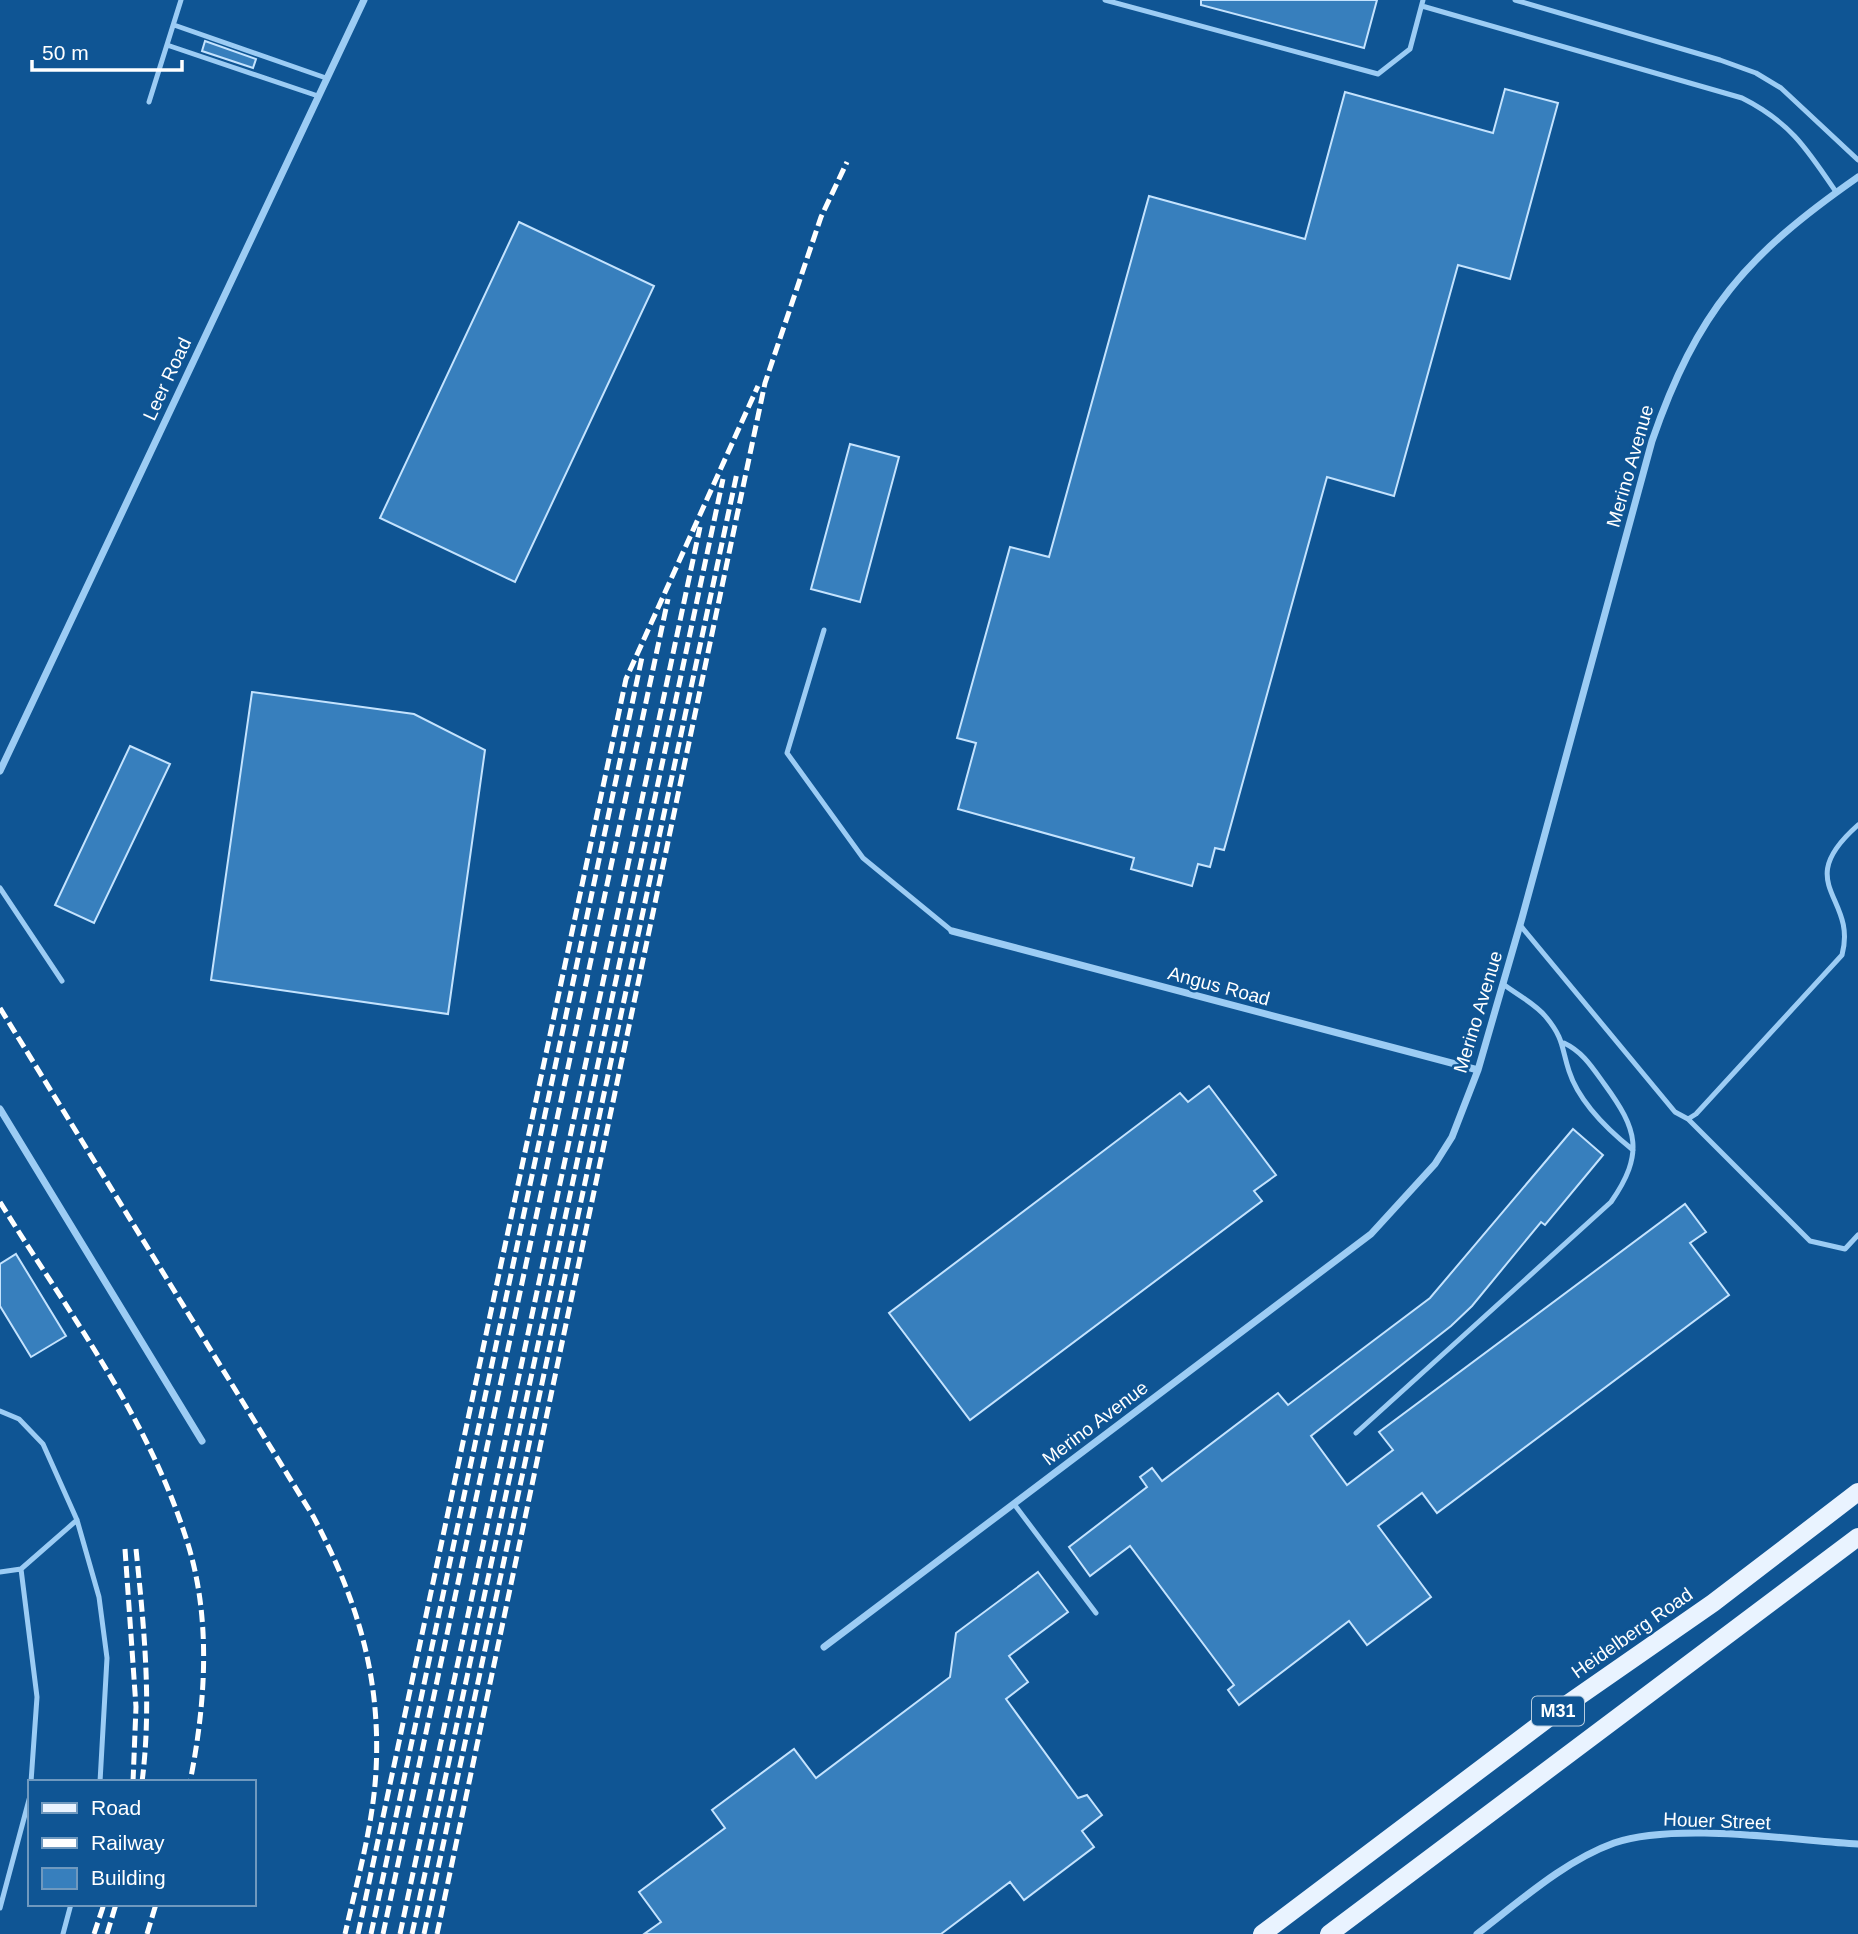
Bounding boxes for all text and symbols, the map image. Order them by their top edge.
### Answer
scale bar [32,28,182,72]
text: 50 m [42,41,89,64]
street label: Leer Road [139,334,195,424]
street label: Merino Avenue [1602,402,1658,530]
street label: Merino Avenue [1449,948,1507,1076]
street label: Angus Road [1166,962,1272,1010]
street label: Merino Avenue [1038,1377,1152,1469]
street label: Heidelberg Road [1568,1584,1696,1682]
road number: M31 [1532,1696,1584,1726]
legend [28,1780,256,1906]
text: Road [91,1796,141,1819]
street label: Houer Street [1663,1809,1772,1833]
text: Railway [91,1831,165,1854]
text: Building [91,1866,166,1889]

